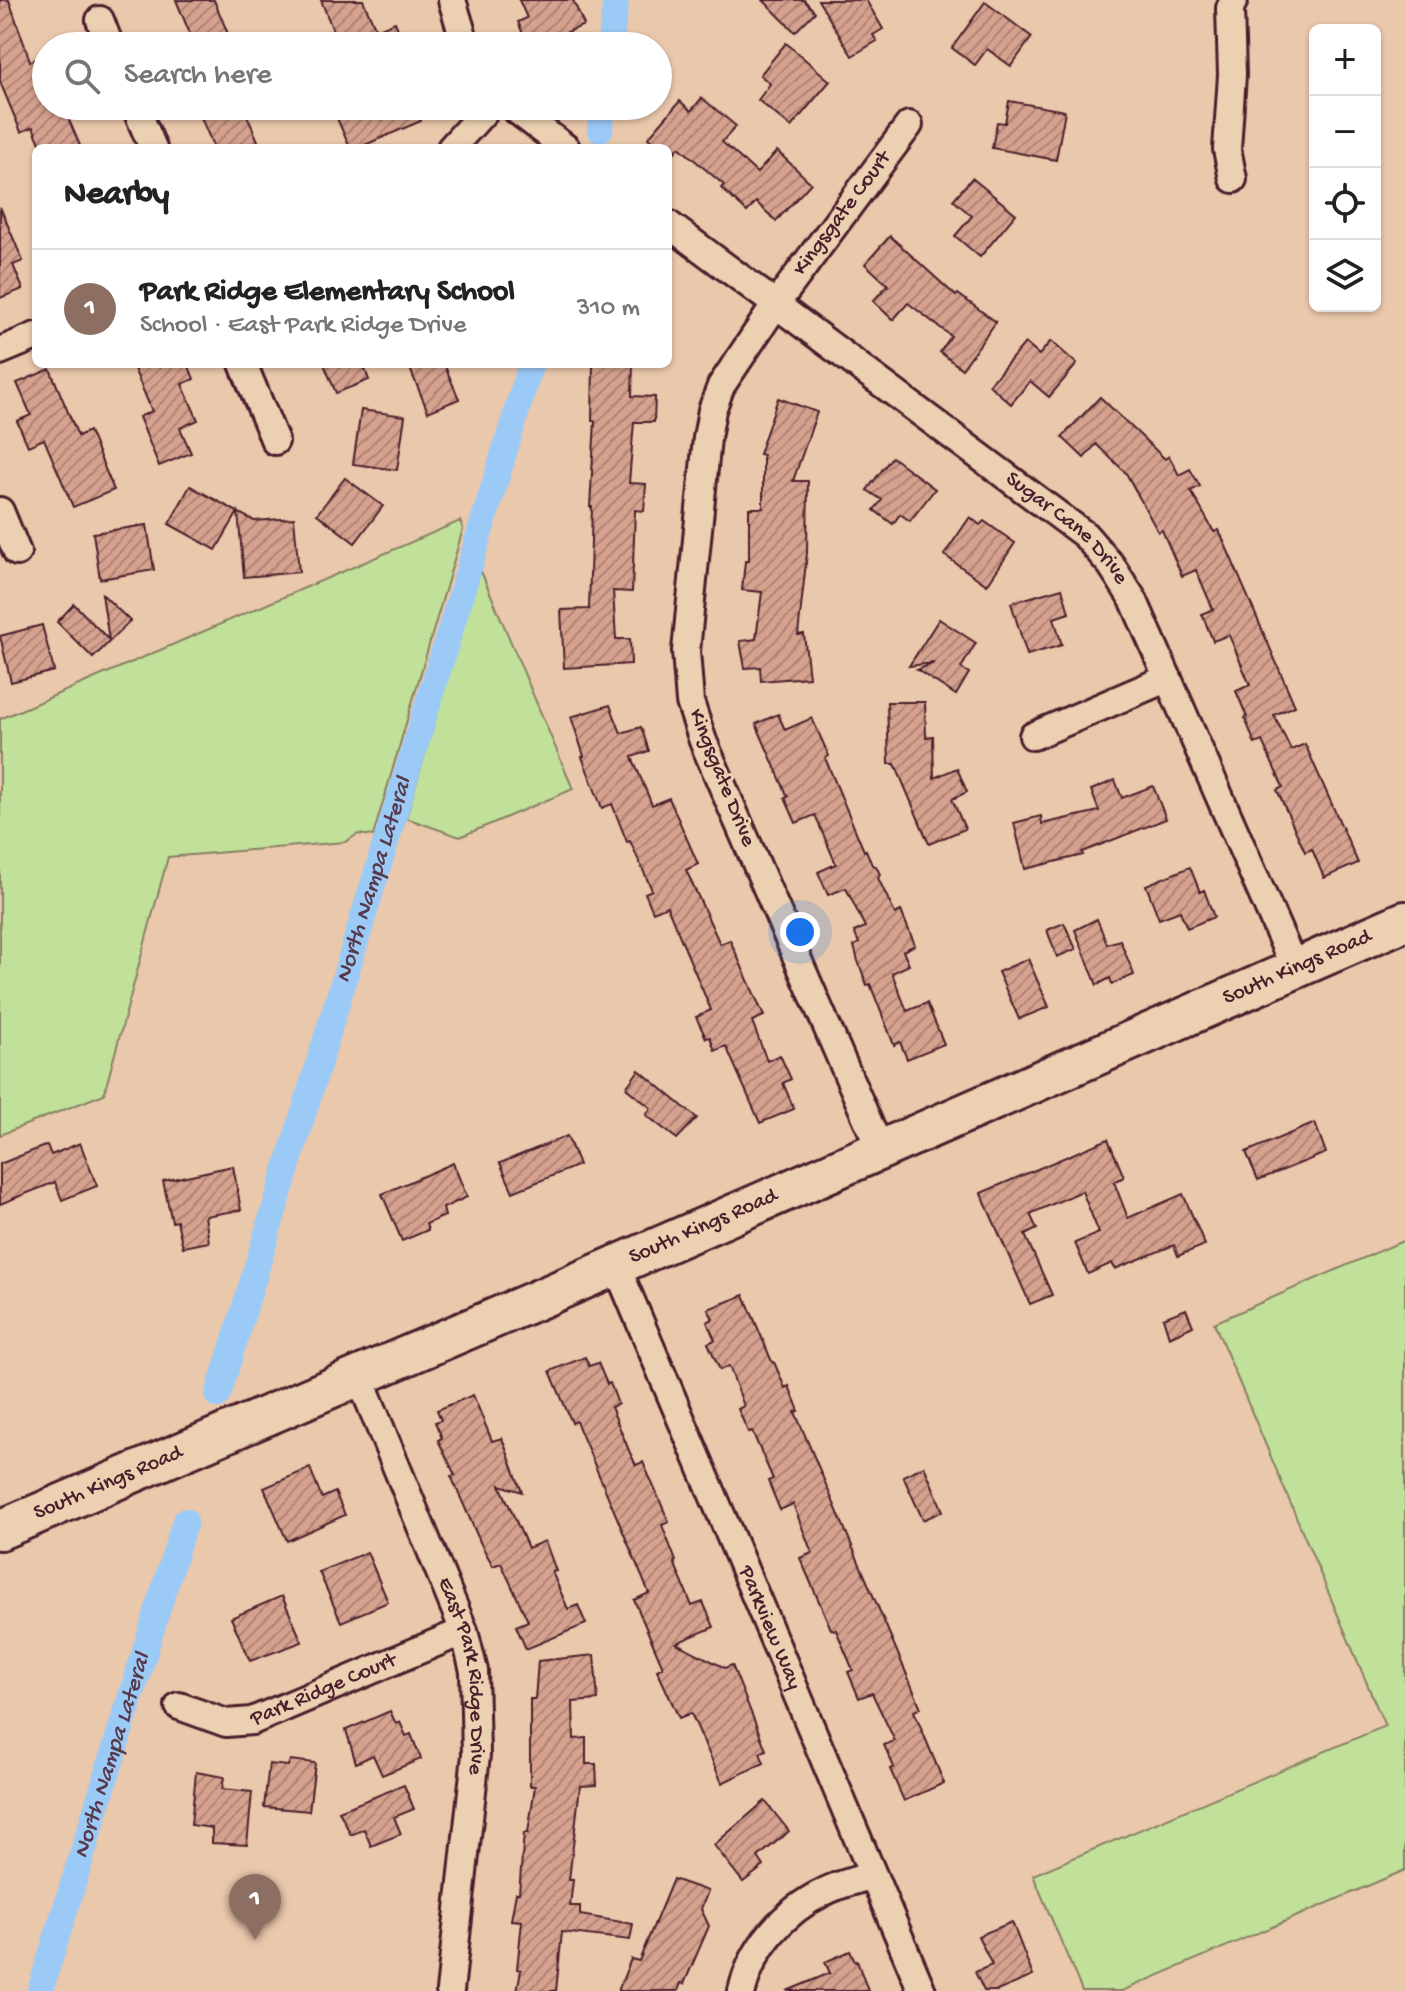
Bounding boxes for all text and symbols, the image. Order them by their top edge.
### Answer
map controls [1309,24,1381,312]
button: + [1309,24,1381,96]
search box [32,32,672,120]
icon: search [60,54,104,98]
text: Search here [124,59,272,94]
button: − [1309,96,1381,168]
street label: Kingsgate Court [788,145,899,281]
button: locate [1309,168,1381,240]
text: Nearby [64,176,169,216]
button: layers [1309,240,1381,312]
text: Park Ridge Elementary School [140,276,515,311]
text: 1 [85,294,95,325]
text: 310 m [577,294,640,325]
text: School · East Park Ridge Drive [140,311,466,342]
street label: Sugar Cane Drive [1000,467,1134,590]
street label: Kingsgate Drive [682,705,761,851]
water label: North Nampa Lateral [329,772,420,986]
your location [780,912,820,952]
street label: South Kings Road [1219,923,1378,1012]
street label: South Kings Road [625,1183,784,1271]
street label: South Kings Road [30,1439,189,1527]
street label: Parkview Way [731,1561,807,1694]
street label: East Park Ridge Drive [430,1574,489,1777]
street label: Park Ridge Court [246,1647,402,1733]
water label: North Nampa Lateral [67,1648,158,1862]
pin: 1 [229,1874,281,1940]

